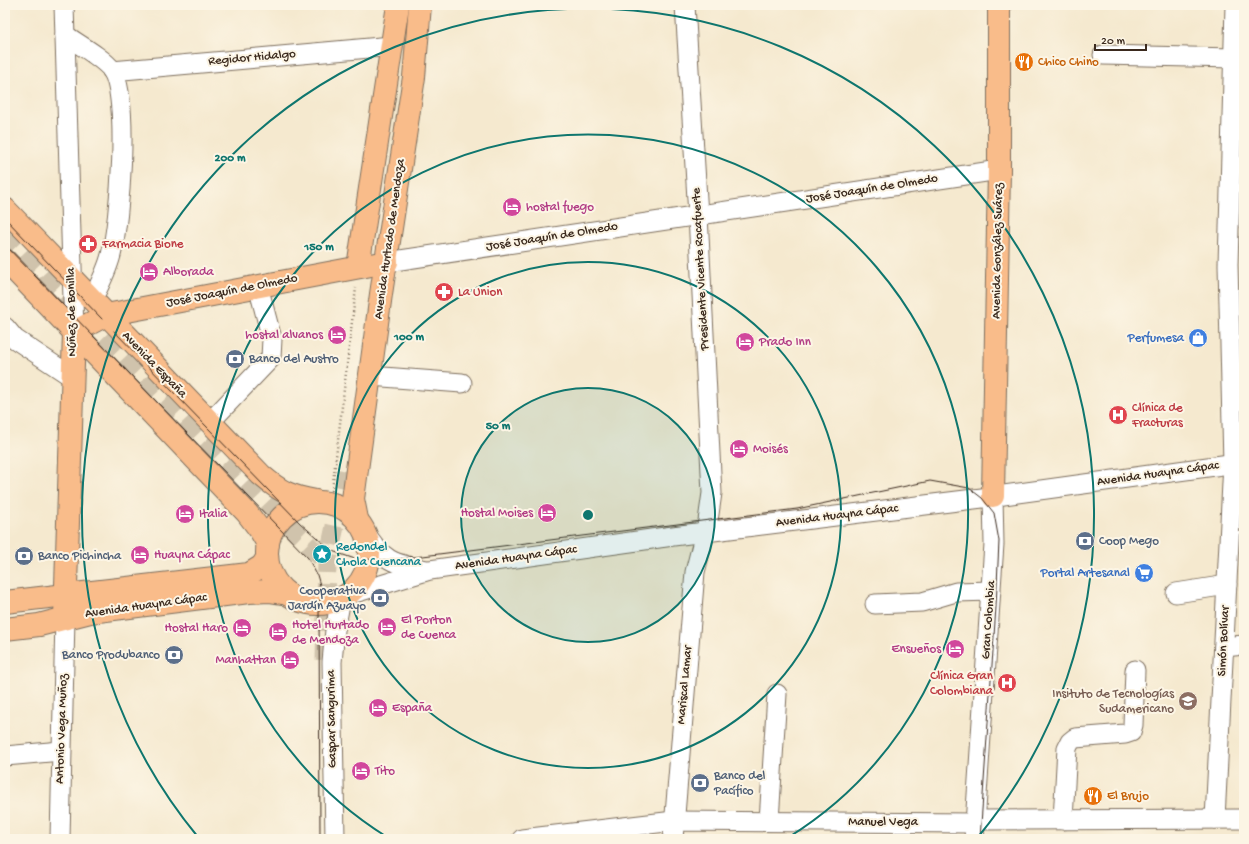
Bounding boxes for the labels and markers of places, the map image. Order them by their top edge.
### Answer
restaurant icon: Chico Chino [1013,51,1035,73]
place label: Chico Chino [1038,55,1099,70]
hotel icon: hostal fuego [501,196,523,218]
place label: hostal fuego [526,200,594,215]
pharmacy icon: Farmacia Bione [77,233,99,255]
place label: Farmacia Bione [101,237,184,252]
hotel icon: Alborada [138,261,160,283]
place label: Alborada [163,265,215,280]
pharmacy icon: La Union [433,281,455,303]
place label: La Union [458,285,503,300]
hotel icon: hostal alvanos [326,324,348,346]
shop icon: Perfumesa [1187,327,1209,349]
place label: hostal alvanos [245,328,324,343]
hotel icon: Prado Inn [734,331,756,353]
place label: Perfumesa [1126,331,1185,346]
place label: Prado Inn [758,335,812,350]
bank icon: Banco del Austro [224,348,246,370]
place label: Banco del Austro [248,352,339,367]
place label: Clínica de Fracturas [1131,401,1184,431]
hospital icon: Clínica de Fracturas [1107,404,1129,426]
hotel icon: Moisés [728,438,750,460]
place label: Moisés [753,442,789,457]
hotel icon: Hostal Moises [536,502,558,524]
hotel icon: Italia [174,503,196,525]
place label: Hostal Moises [461,506,534,521]
place label: Italia [199,507,228,522]
centre of rings [581,508,595,522]
bank icon: Coop Mego [1074,530,1096,552]
place label: Coop Mego [1099,534,1159,549]
place label: Redondel Chola Cuencana [336,540,422,570]
place icon: Redondel Chola Cuencana [311,543,333,565]
hotel icon: Huayna Cápac [129,544,151,566]
bank icon: Banco Pichincha [13,545,35,567]
place label: Huayna Cápac [154,548,230,563]
place label: Banco Pichincha [37,549,122,564]
supermarket icon: Portal Artesanal [1133,562,1155,584]
place label: Portal Artesanal [1039,566,1130,581]
place label: Cooperativa Jardín Azuayo [288,584,367,614]
bank icon: Cooperativa Jardín Azuayo [369,587,391,609]
place label: El Porton de Cuenca [401,613,457,643]
hotel icon: El Porton de Cuenca [376,616,398,638]
hotel icon: Hostal Haro [231,617,253,639]
place label: Hotel Hurtado de Mendoza [292,618,369,648]
place label: Hostal Haro [165,621,228,636]
hotel icon: Hotel Hurtado de Mendoza [267,621,289,643]
hotel icon: Ensueños [944,638,966,660]
place label: Ensueños [891,642,942,657]
bank icon: Banco Produbanco [163,644,185,666]
place label: Banco Produbanco [61,648,160,663]
hotel icon: Manhattan [279,649,301,671]
place label: Manhattan [215,653,277,668]
place label: Clínica Gran Colombiana [930,669,994,699]
hospital icon: Clínica Gran Colombiana [996,672,1018,694]
place label: Insituto de Tecnologías Sudamericano [1052,687,1175,717]
school or university icon: Insituto de Tecnologías Sudamericano [1177,690,1199,712]
hotel icon: España [367,697,389,719]
place label: España [392,701,433,716]
hotel icon: Tito [350,760,372,782]
place label: Tito [374,764,395,779]
place label: Banco del Pacífico [713,769,766,799]
bank icon: Banco del Pacífico [689,772,711,794]
restaurant icon: El Brujo [1082,785,1104,807]
place label: El Brujo [1107,789,1149,804]

